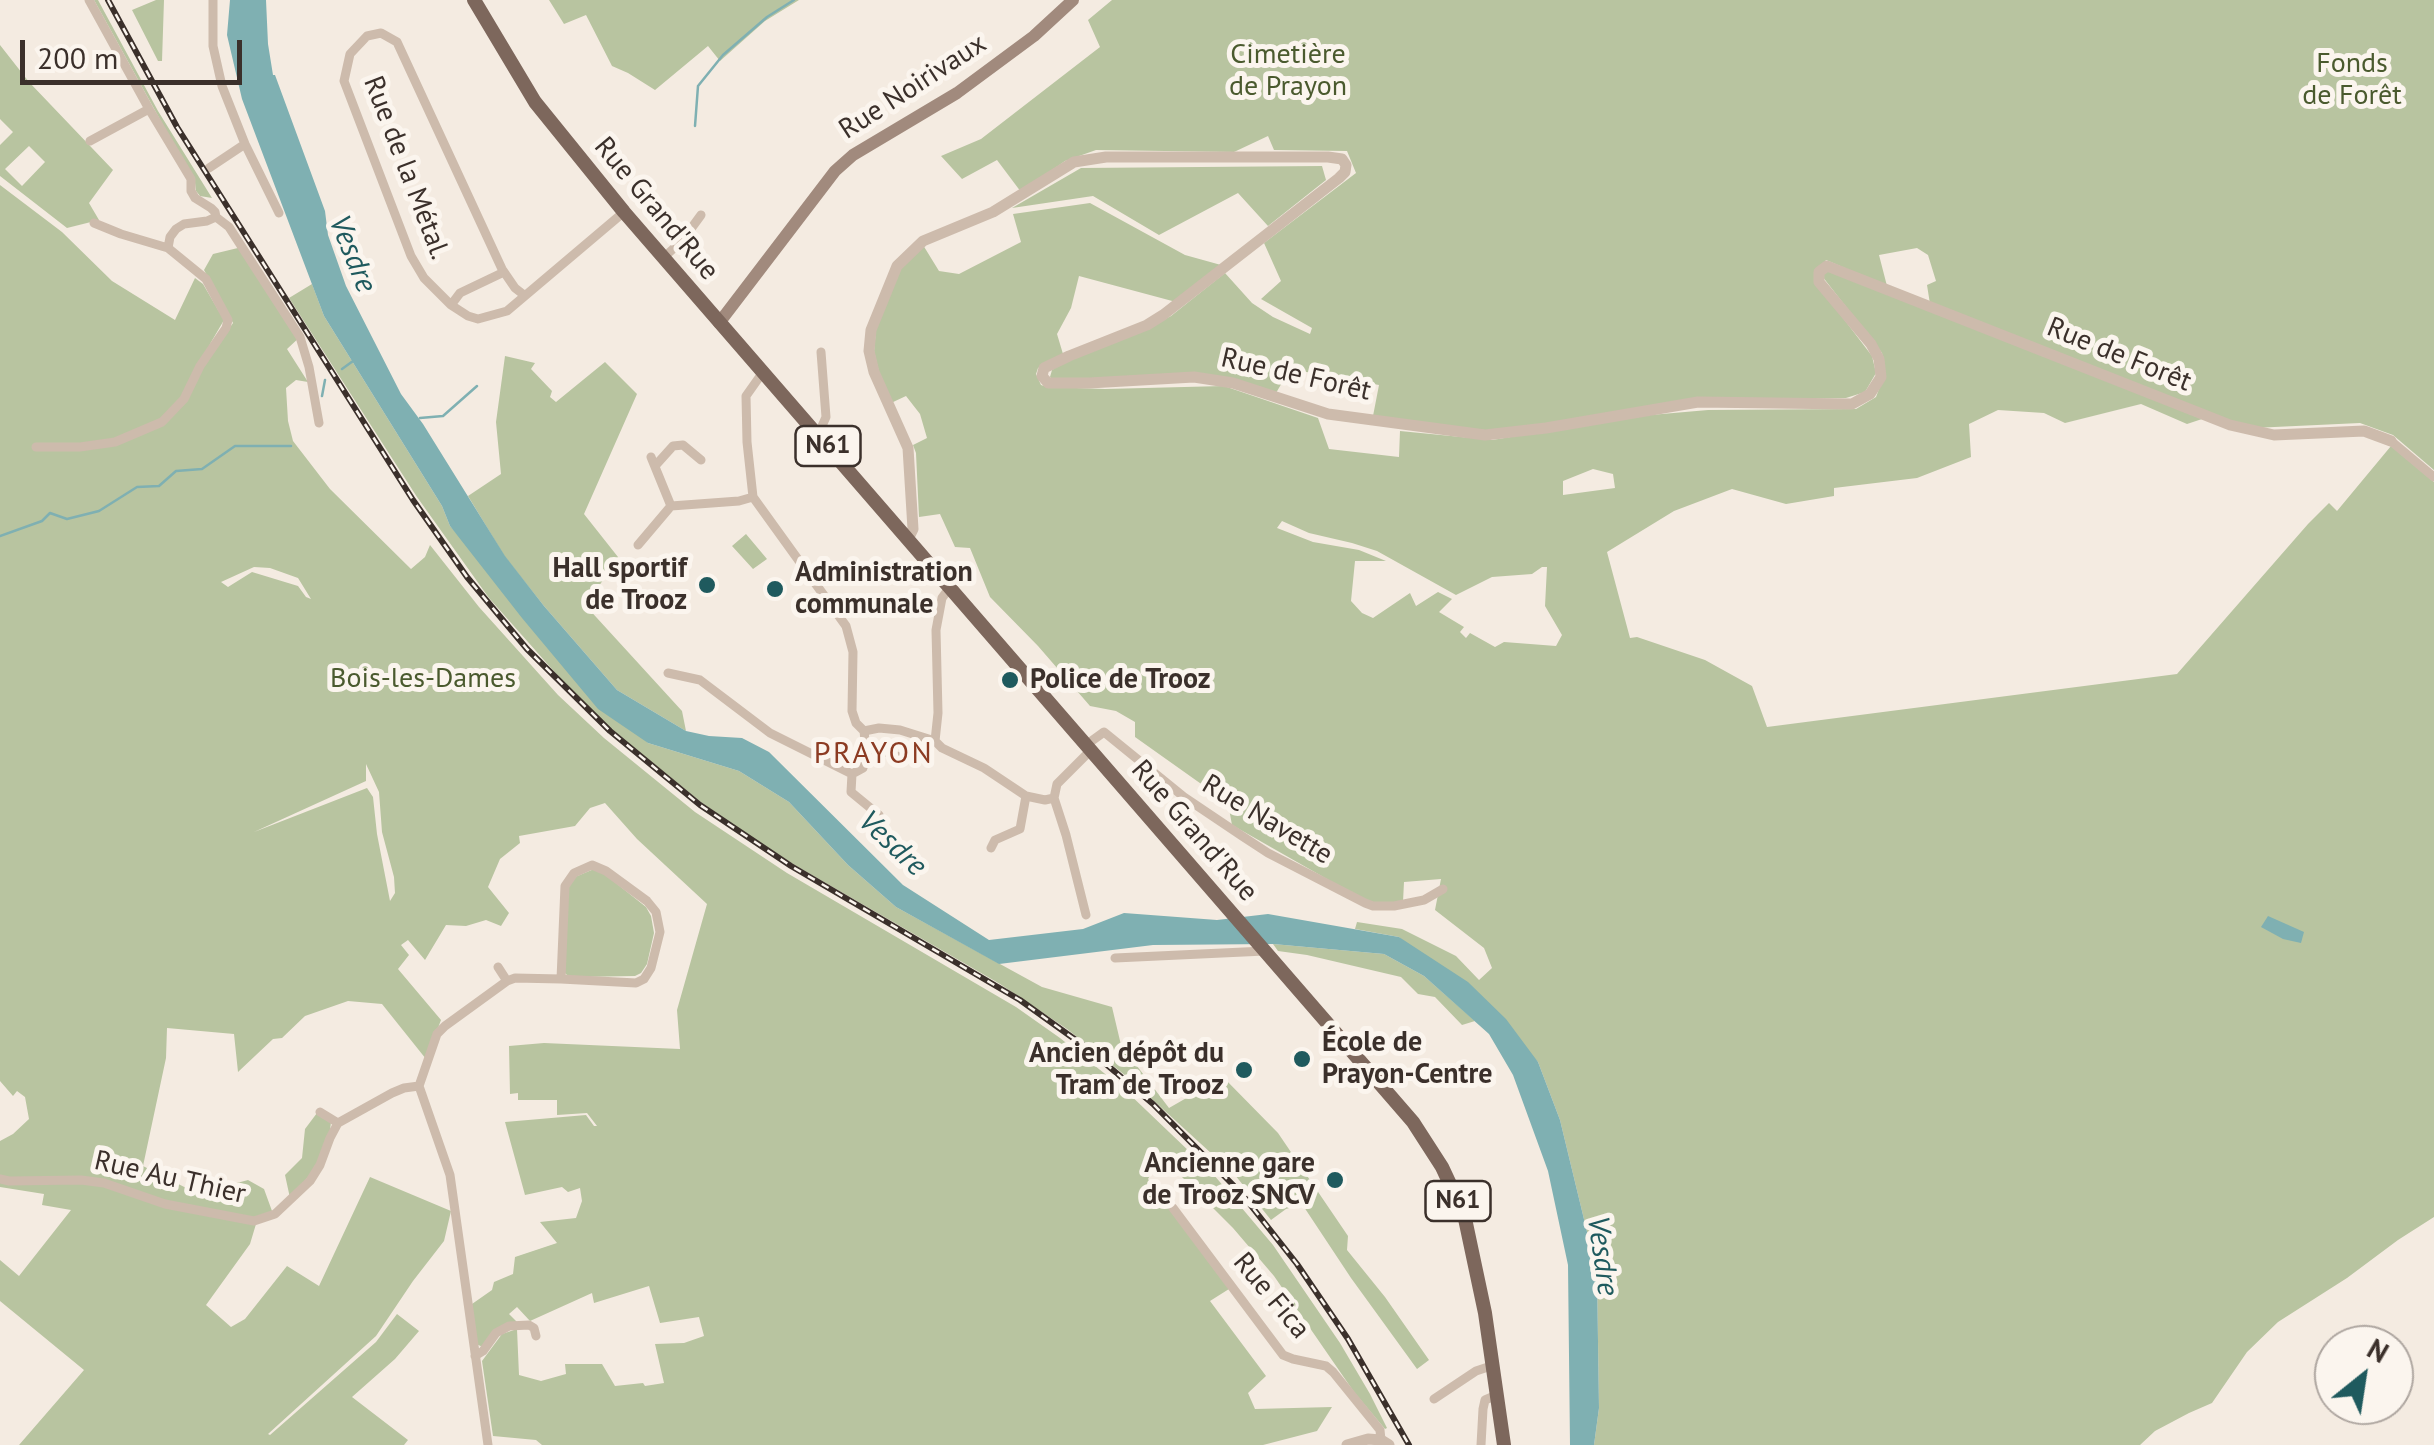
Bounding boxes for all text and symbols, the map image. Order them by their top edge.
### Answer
scale bar [25,20,248,82]
street label: Rue Noirivaux [833,27,993,147]
text: 200 m [37,38,118,77]
park label: Cimetière de Prayon [1229,38,1347,104]
park label: Fonds de Forêt [2302,47,2402,113]
street label: Rue de la Métal. [356,72,456,264]
street label: Rue Grand'Rue [587,131,725,287]
water label: Vesdre [320,210,384,298]
street label: Rue de Forêt [2042,311,2196,399]
street label: Rue de Forêt [1218,341,1374,409]
road number: N61 [796,426,860,466]
place label: Hall sportif de Trooz [552,552,687,618]
place label: Administration communale [795,556,973,622]
marker: Hall sportif de Trooz [696,574,718,596]
marker: Administration communale [764,578,786,600]
park label: Bois-les-Dames [330,662,516,696]
place label: Police de Trooz [1030,663,1211,697]
marker: Police de Trooz [999,669,1021,691]
district label: PRAYON [814,736,934,772]
street label: Rue Grand'Rue [1124,754,1264,908]
street label: Rue Navette [1196,768,1338,872]
water label: Vesdre [850,804,934,884]
place label: École de Prayon-Centre [1322,1026,1492,1092]
place label: Ancien dépôt du Tram de Trooz [1029,1037,1224,1103]
marker: École de Prayon-Centre [1291,1048,1313,1070]
marker: Ancien dépôt du Tram de Trooz [1233,1059,1255,1081]
street label: Rue Au Thier [91,1144,249,1212]
place label: Ancienne gare de Trooz SNCV [1142,1147,1315,1213]
marker: Ancienne gare de Trooz SNCV [1324,1169,1346,1191]
road number: N61 [1426,1181,1490,1221]
water label: Vesdre [1579,1214,1625,1298]
street label: Rue Fica [1225,1246,1317,1346]
north arrow [2314,1325,2414,1425]
text: N [2361,1330,2395,1371]

